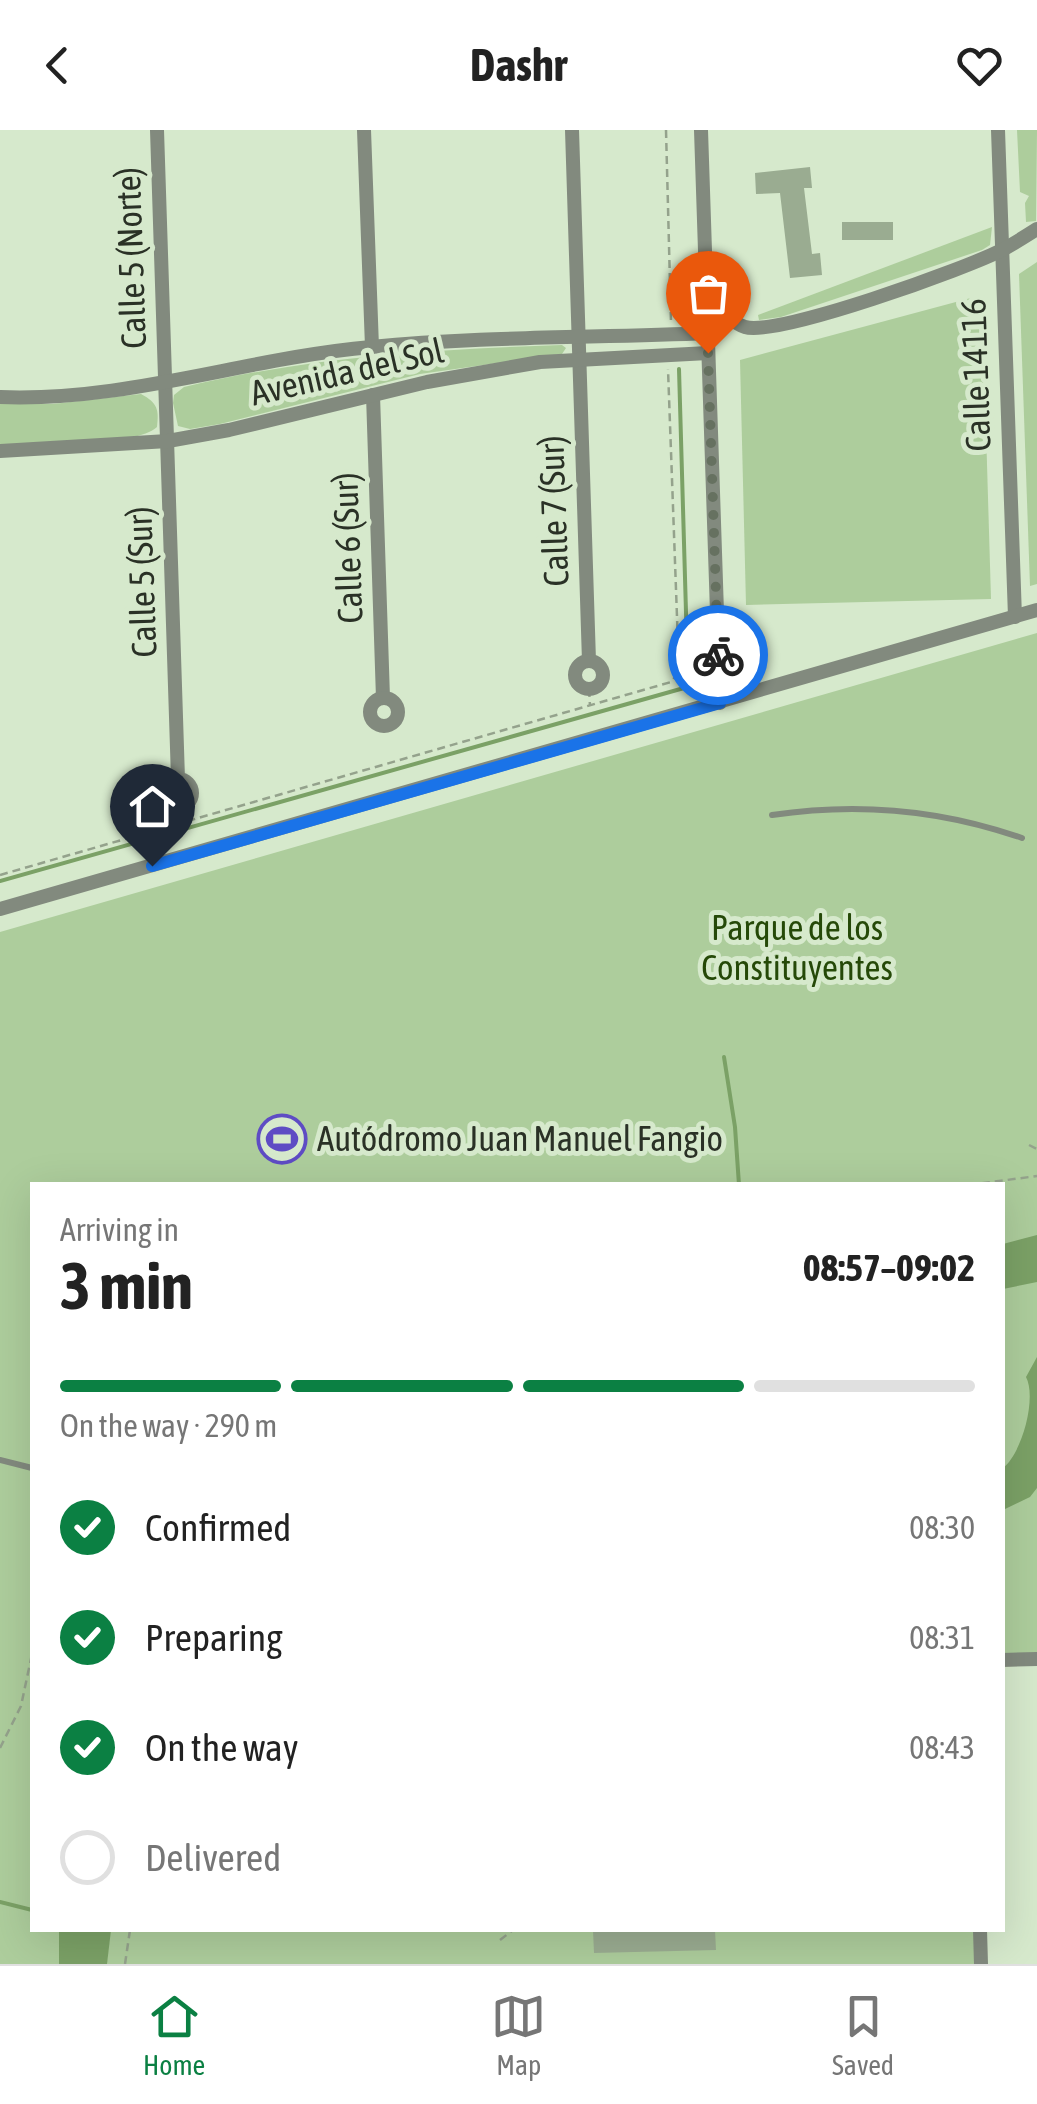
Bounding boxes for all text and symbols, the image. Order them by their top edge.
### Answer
icon: back [30,38,85,93]
icon: heart [952,38,1007,93]
text: Dashr [470,39,567,91]
street label: Calle 5 (Norte) [107,167,153,350]
pin [666,251,751,354]
icon: bag [681,266,736,321]
street label: Calle 14116 [952,298,998,452]
street label: Avenida del Sol [246,329,447,413]
street label: Calle 7 (Sur) [530,435,576,587]
street label: Calle 6 (Sur) [324,472,370,624]
street label: Calle 5 (Sur) [118,506,164,658]
courier [668,605,768,705]
icon: bike [691,628,746,683]
pin [110,764,195,867]
icon: home [125,779,180,834]
park label: Parque de los Constituyentes [701,907,893,987]
sports icon: Autódromo Juan Manuel Fangio [256,1113,308,1165]
place label: Autódromo Juan Manuel Fangio [317,1118,723,1158]
text: Arriving in [60,1211,179,1248]
text: 08:57–09:02 [803,1246,975,1289]
text: 3 min [60,1248,193,1323]
text: On the way · 290 m [60,1407,277,1444]
icon: check [60,1500,115,1555]
text: Confirmed [145,1506,291,1549]
text: 08:30 [909,1509,975,1546]
icon: check [60,1610,115,1665]
text: Preparing [145,1616,283,1659]
text: 08:31 [909,1619,975,1656]
icon: check [60,1720,115,1775]
text: On the way [145,1726,298,1769]
text: 08:43 [909,1729,975,1766]
text: Delivered [145,1836,281,1879]
tab: Home [143,1989,205,2081]
tab: Map [491,1989,546,2081]
tab: Saved [832,1989,894,2081]

